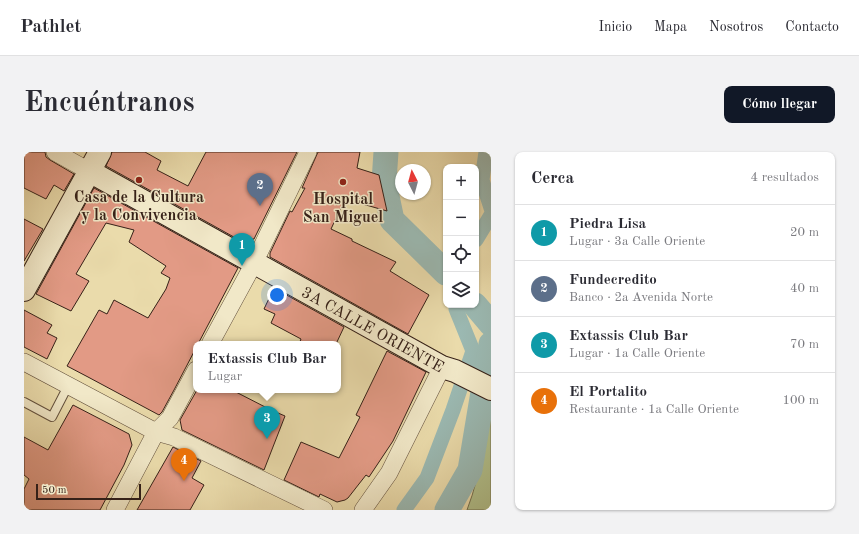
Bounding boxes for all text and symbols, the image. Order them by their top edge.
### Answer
text: Pathlet [20,18,81,37]
text: Inicio [598,20,632,34]
text: Mapa [654,20,687,34]
text: Nosotros [709,20,763,34]
text: Contacto [785,20,839,34]
button: Cómo llegar [724,86,835,123]
text: Encuéntranos [24,90,194,118]
north arrow [395,164,431,200]
map controls [443,164,479,308]
button: + [443,164,479,200]
text: Cerca [531,170,574,187]
text: 4 resultados [751,171,819,184]
pin: 2 [247,173,273,206]
marker: Casa de la Cultura y la Convivencia [134,175,144,185]
marker: Hospital San Miguel [338,177,348,187]
place label: Casa de la Cultura y la Convivencia [74,190,204,224]
place label: Hospital San Miguel [303,192,383,226]
button: − [443,200,479,236]
text: Piedra Lisa [569,217,646,232]
text: 1 [540,226,548,239]
text: 20 m [790,226,819,239]
pin: 1 [229,233,255,266]
text: Lugar · 3a Calle Oriente [569,235,705,248]
button: locate [443,236,479,272]
button: layers [443,272,479,308]
text: Fundecredito [569,273,657,288]
text: 2 [540,282,548,295]
text: 40 m [790,282,819,295]
your location [267,285,287,305]
street label: 3A CALLE ORIENTE [298,285,446,376]
text: Banco · 2a Avenida Norte [569,291,713,304]
text: Extassis Club Bar [569,329,688,344]
text: 3 [540,338,548,351]
text: 70 m [790,338,819,351]
popup [193,341,341,393]
text: Lugar · 1a Calle Oriente [569,347,705,360]
text: Extassis Club Bar [208,352,326,367]
text: Lugar [208,370,242,383]
text: El Portalito [569,385,647,400]
text: 4 [540,394,548,407]
text: 100 m [782,394,819,407]
text: Restaurante · 1a Calle Oriente [569,403,739,416]
pin: 3 [254,406,280,439]
pin: 4 [171,448,197,481]
scale bar [36,482,141,501]
text: 50 m [42,485,67,496]

